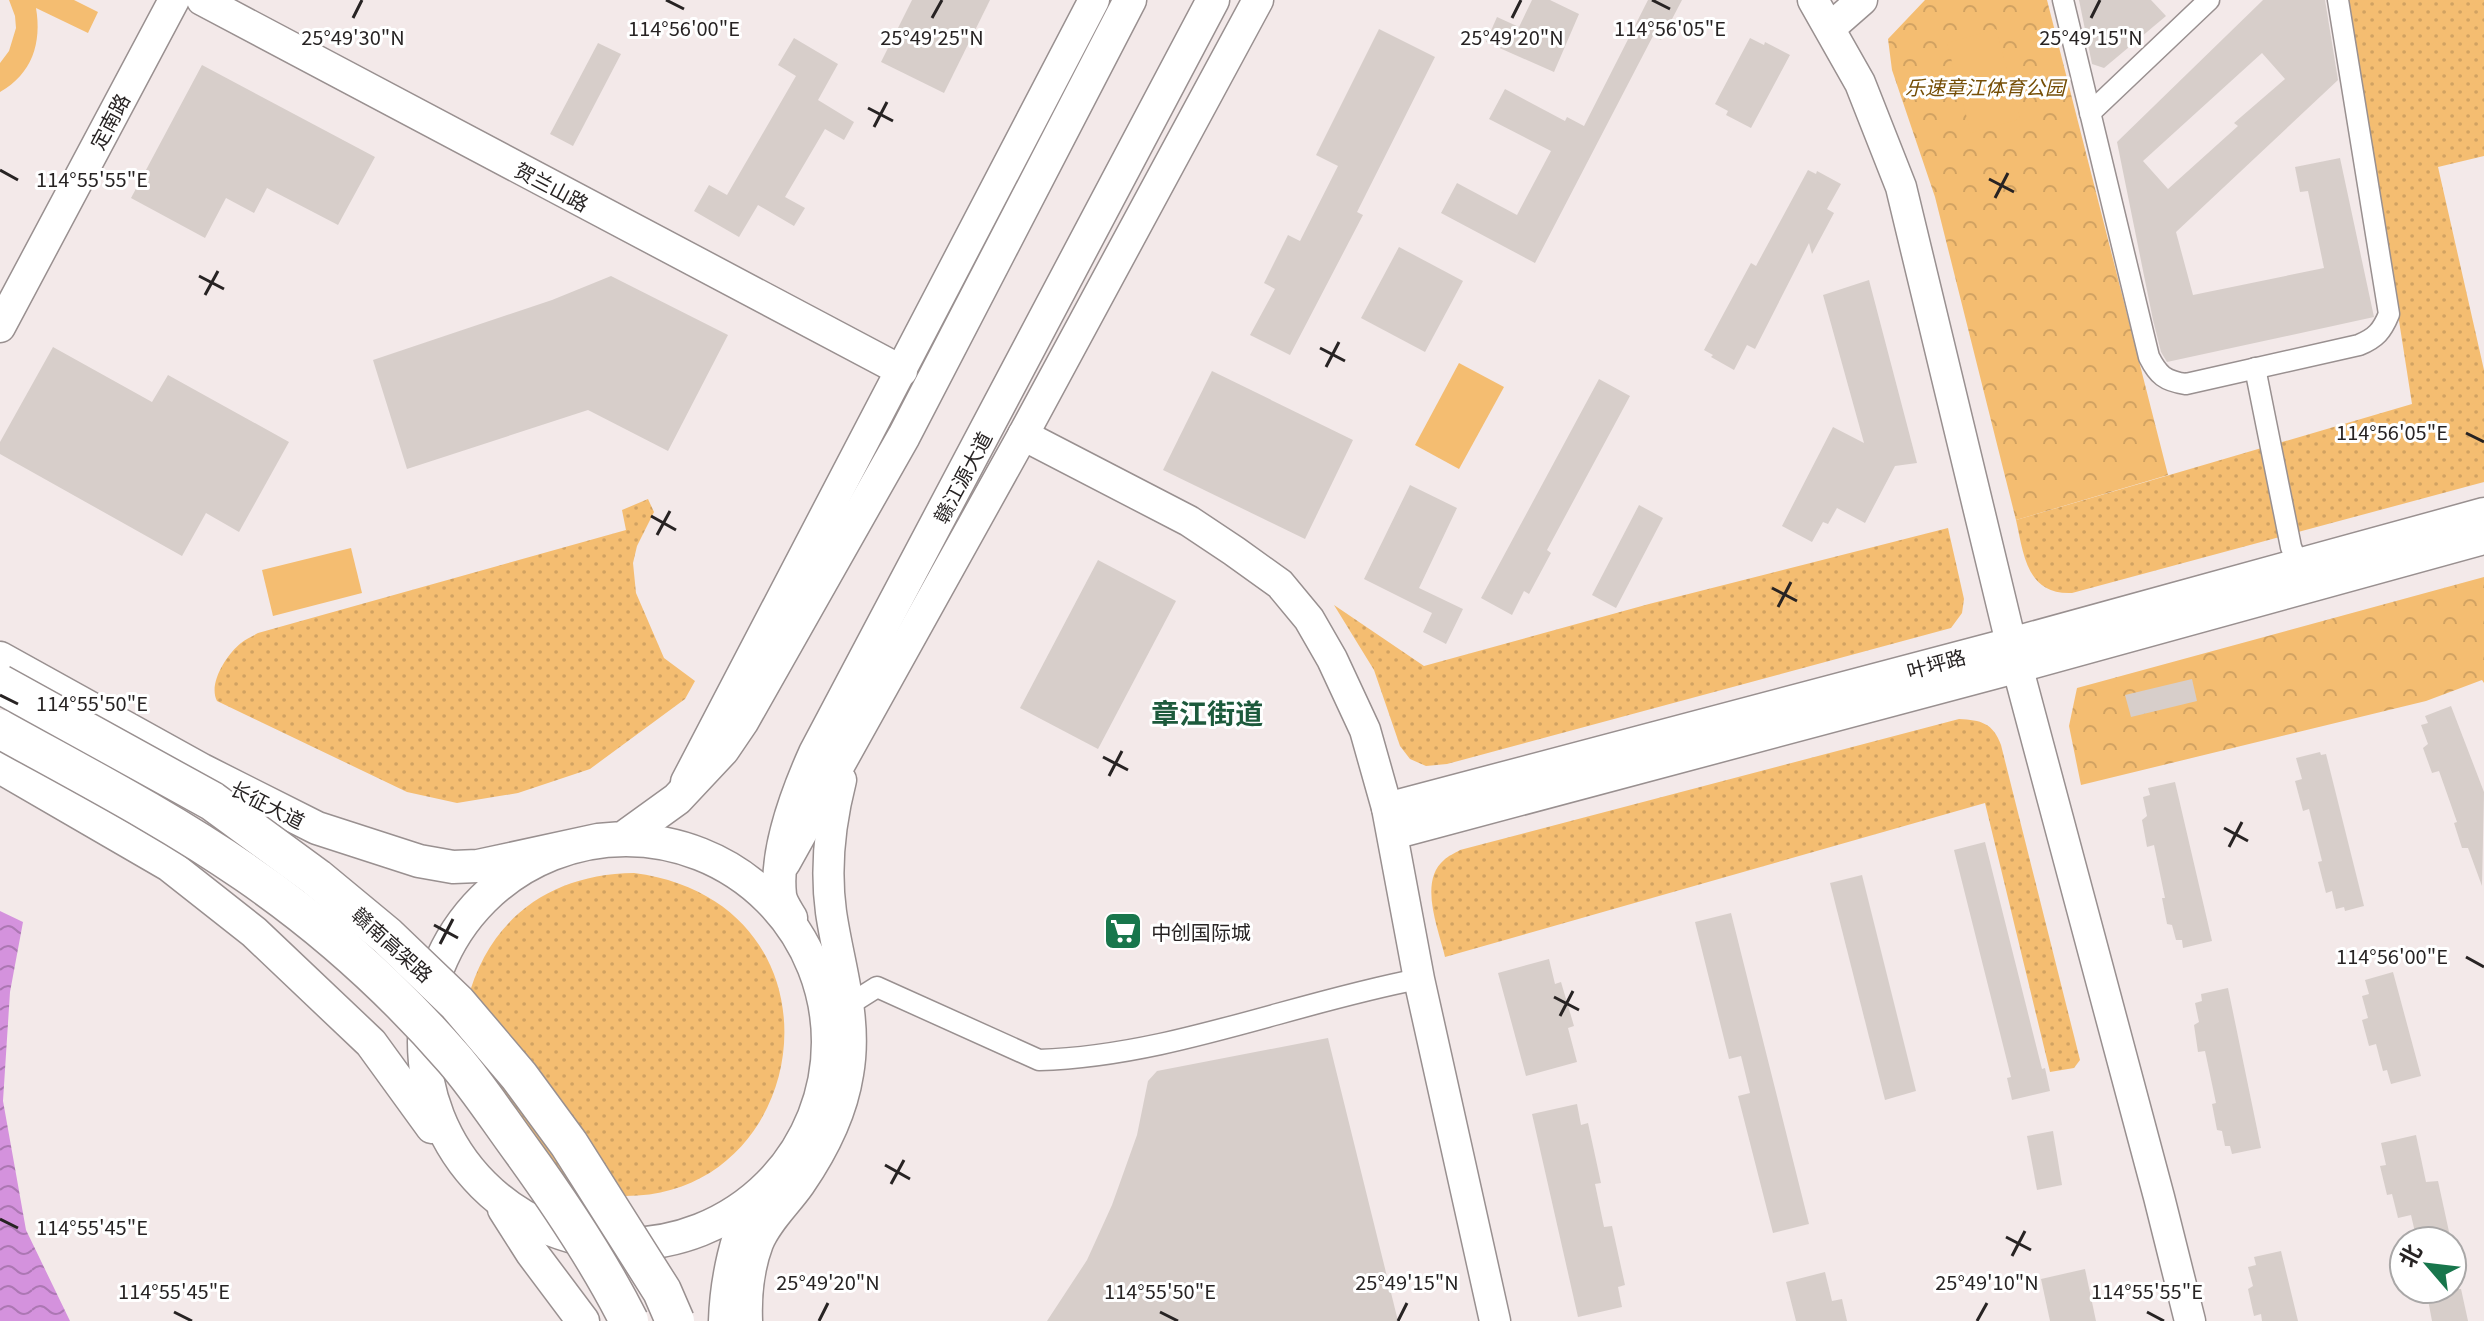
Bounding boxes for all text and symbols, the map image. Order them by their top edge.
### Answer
text: 114°56'00"E [628,13,740,42]
text: 114°56'05"E [1614,13,1726,42]
text: 25°49'30"N [301,22,405,51]
text: 25°49'25"N [880,22,984,51]
text: 25°49'20"N [1460,22,1564,51]
text: 25°49'15"N [2039,22,2143,51]
park label: 乐速章江体育公园 [1905,72,2068,101]
street label: 定南路 [82,88,136,154]
street label: 贺兰山路 [510,154,594,218]
text: 114°55'55"E [36,164,148,193]
text: 114°56'05"E [2336,417,2448,446]
street label: 赣江源大道 [926,426,998,528]
street label: 叶坪路 [1903,641,1969,685]
text: 114°55'50"E [36,688,148,717]
district label: 章江街道 [1151,692,1263,732]
street label: 长征大道 [226,773,310,835]
street label: 赣南高架路 [346,900,440,988]
supermarket icon: 中创国际城 [1102,910,1144,952]
place label: 中创国际城 [1151,917,1251,946]
text: 114°56'00"E [2336,941,2448,970]
text: 114°55'45"E [36,1212,148,1241]
north arrow [2388,1225,2468,1305]
text: 北 [2389,1237,2428,1272]
text: 25°49'20"N [776,1267,880,1296]
text: 25°49'15"N [1355,1267,1459,1296]
text: 25°49'10"N [1935,1267,2039,1296]
text: 114°55'45"E [118,1276,230,1305]
text: 114°55'50"E [1104,1276,1216,1305]
text: 114°55'55"E [2091,1276,2203,1305]

